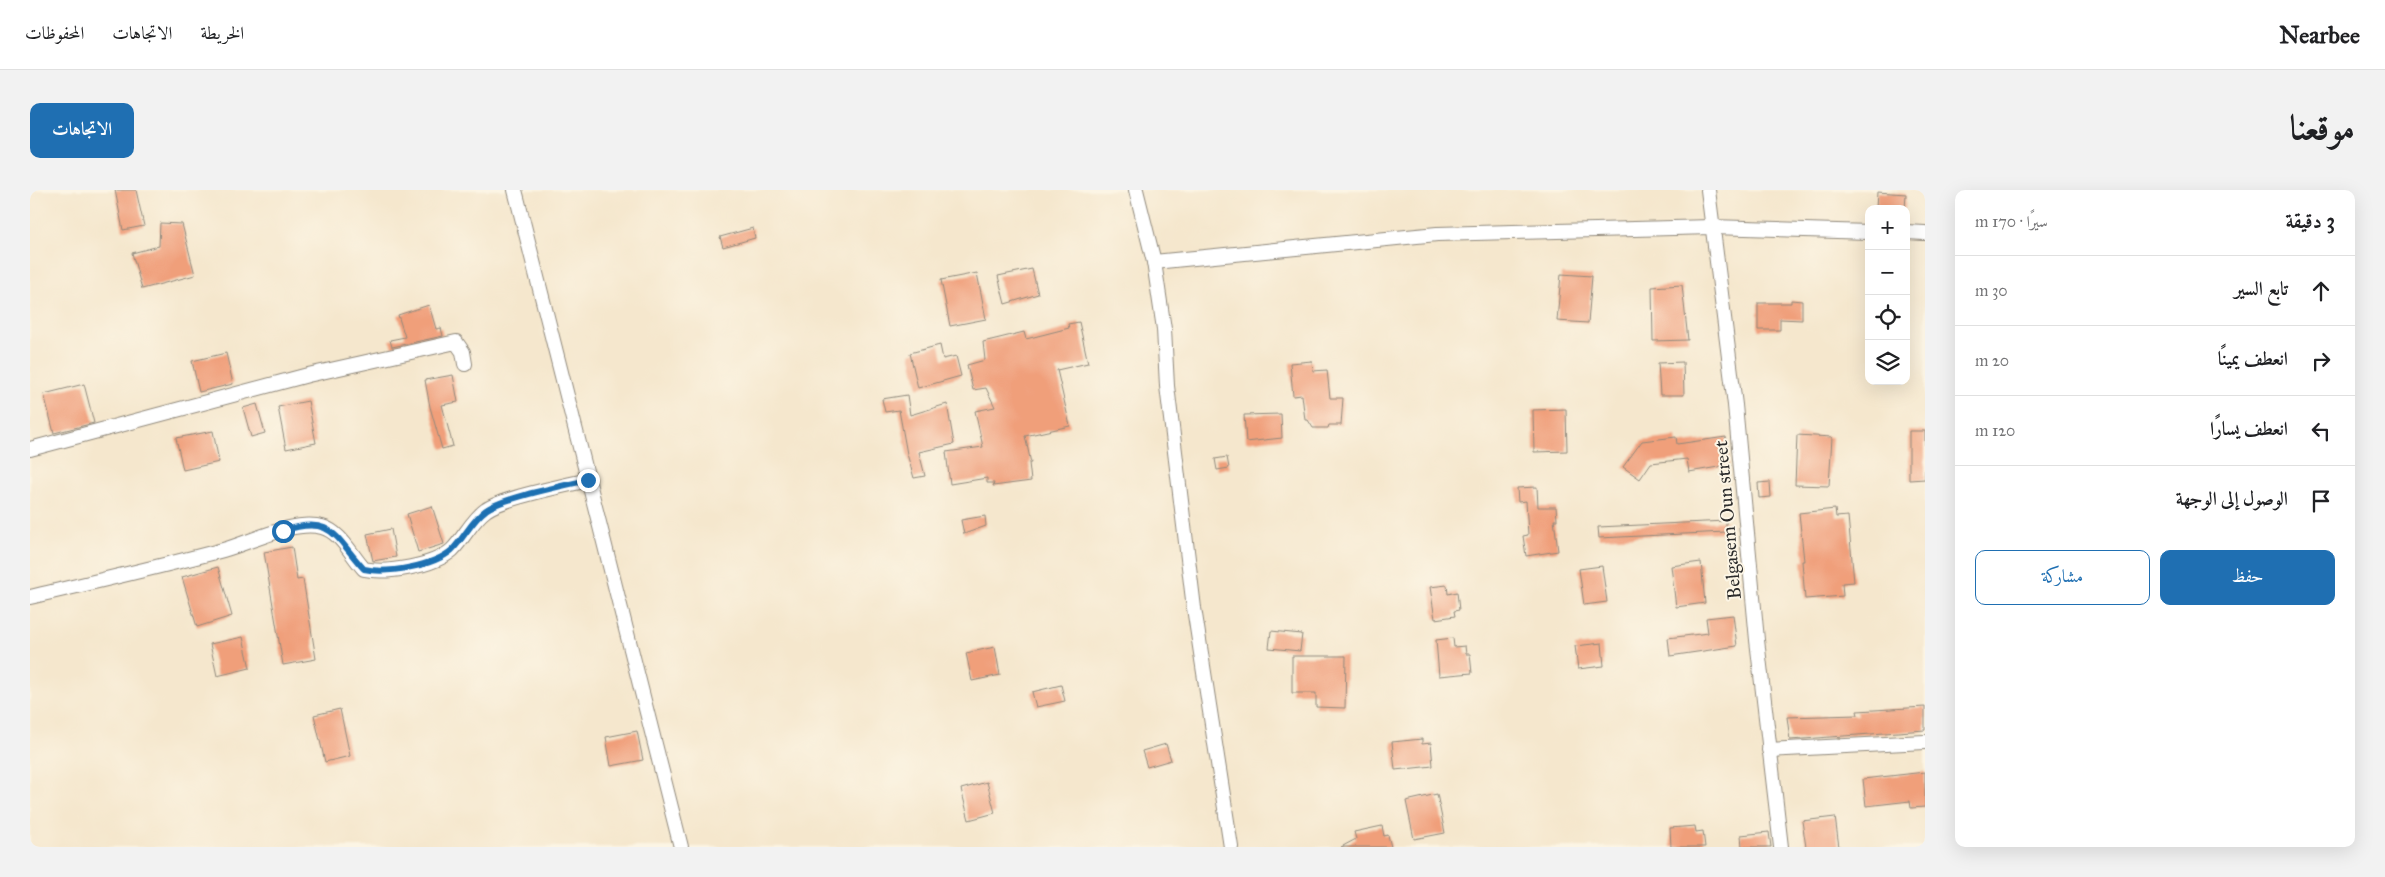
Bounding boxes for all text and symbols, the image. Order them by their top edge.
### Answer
text: Nearbee [2279,20,2360,50]
text: المحفوظات [25,22,84,44]
text: الاتجاهات [112,22,172,44]
text: الخريطة [200,22,244,44]
button: الاتجاهات [30,103,134,158]
text: موقعنا [2290,106,2355,149]
map controls [1865,205,1910,385]
button: + [1865,205,1910,250]
text: 3 دقيقة [2285,208,2335,234]
text: سيرًا · 170 m [1975,212,2048,231]
button: − [1865,250,1910,295]
text: تابع السير [2234,277,2288,300]
icon: ahead [2307,277,2335,305]
text: 30 m [1975,281,2008,300]
button: locate [1865,295,1910,340]
button: layers [1865,340,1910,385]
text: انعطف يمينًا [2218,347,2288,370]
icon: right [2307,347,2335,375]
text: 20 m [1975,351,2009,370]
text: انعطف يسارًا [2210,417,2288,440]
icon: left [2307,417,2335,445]
text: 120 m [1975,421,2015,440]
street label: Belgasem Oun street [1709,439,1747,600]
route end [577,469,600,492]
text: الوصول إلى الوجهة [2176,487,2288,510]
icon: arrive [2307,487,2335,515]
route start [272,520,295,543]
button: مشاركة [1975,550,2150,605]
button: حفظ [2160,550,2335,605]

